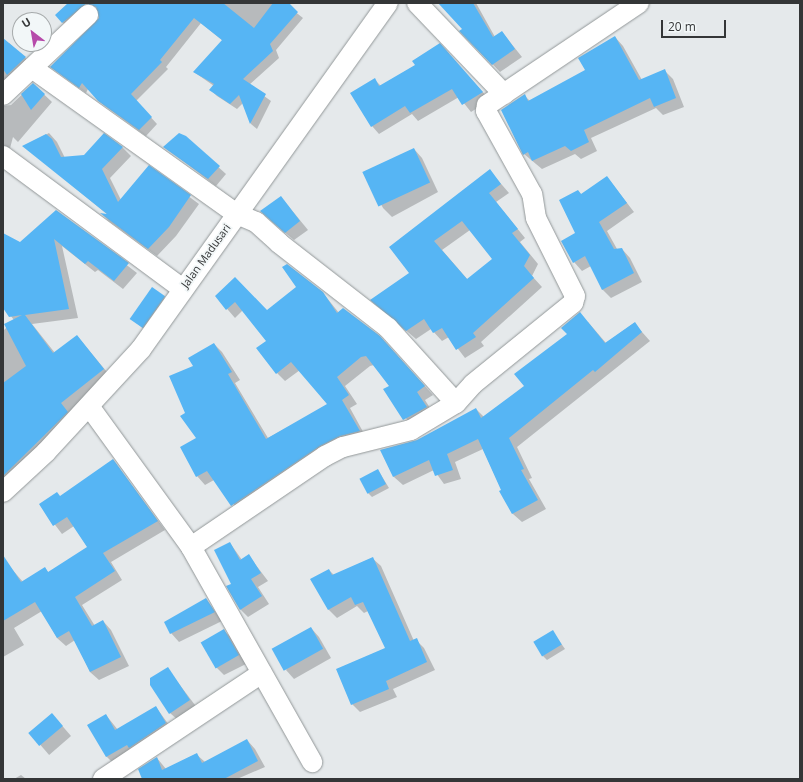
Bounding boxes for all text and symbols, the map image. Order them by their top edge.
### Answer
north arrow [12,12,52,52]
scale bar [663,12,728,38]
text: U [19,14,34,31]
text: 20 m [668,18,696,35]
street label: Jalan Madusari [178,222,234,290]

